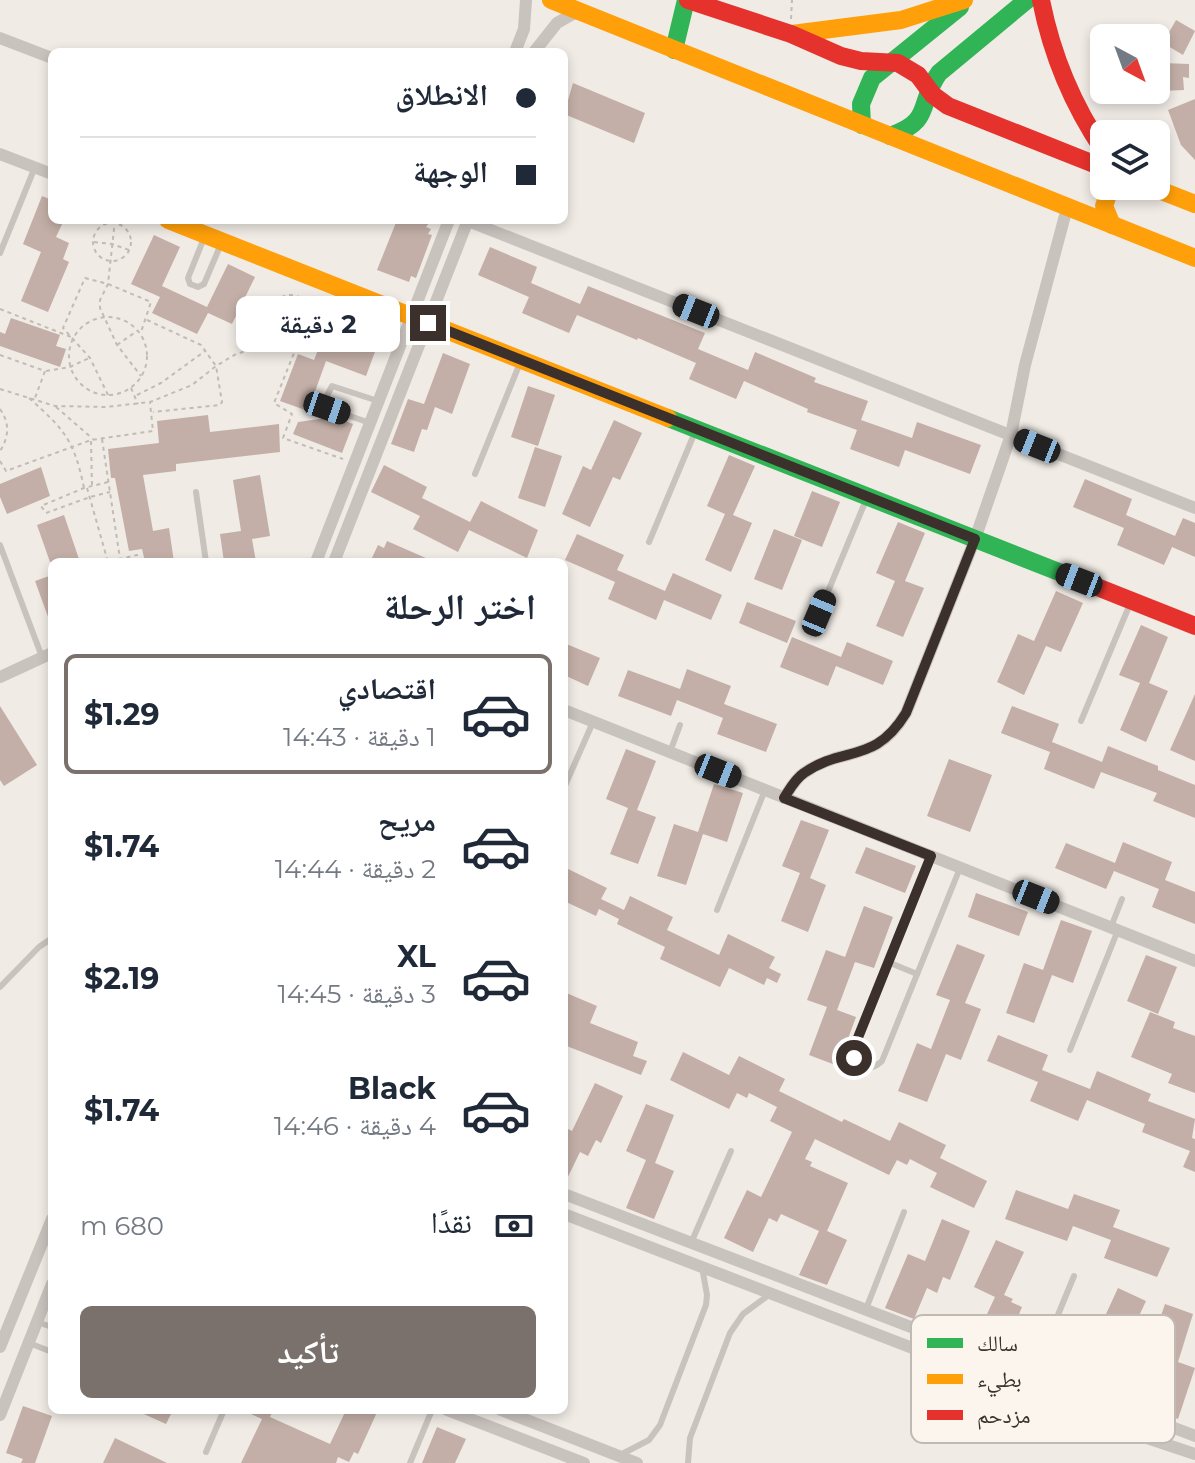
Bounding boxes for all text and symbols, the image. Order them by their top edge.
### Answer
north arrow [1090,24,1170,104]
map controls [1090,24,1170,200]
text: الانطلاق [395,76,488,113]
button: layers [1090,120,1170,200]
text: الوجهة [413,153,488,190]
car [669,291,723,331]
callout: 2 دقيقة [236,295,400,351]
route end [410,305,446,341]
text: 2 دقيقة [279,308,357,340]
car [300,389,354,427]
car [1010,426,1064,466]
car [1052,560,1106,600]
text: اختر الرحلة [384,584,536,628]
car [799,586,839,640]
text: اقتصادي [338,670,436,707]
icon: car [460,678,532,750]
text: $1.29 [84,696,160,733]
text: 1 دقيقة · 14:43 [283,721,436,753]
car [691,751,745,791]
text: مريح [378,802,436,839]
icon: car [460,810,532,882]
text: $1.74 [84,828,159,865]
text: 2 دقيقة · 14:44 [275,853,436,885]
car [1009,877,1063,917]
text: XL [397,938,436,975]
icon: car [460,942,532,1014]
text: $2.19 [84,960,159,997]
text: 3 دقيقة · 14:45 [277,978,436,1010]
route start [836,1040,872,1076]
text: Black [348,1070,436,1107]
icon: car [460,1074,532,1146]
text: $1.74 [84,1092,159,1129]
text: 4 دقيقة · 14:46 [274,1110,436,1142]
text: نقدًا [431,1204,472,1241]
icon: cash [492,1204,536,1248]
text: 680 m [80,1210,164,1242]
button: تأكيد [80,1306,536,1398]
legend [911,1315,1175,1443]
text: سالك [977,1330,1018,1357]
text: بطيء [977,1366,1022,1397]
text: مزدحم [977,1402,1031,1430]

